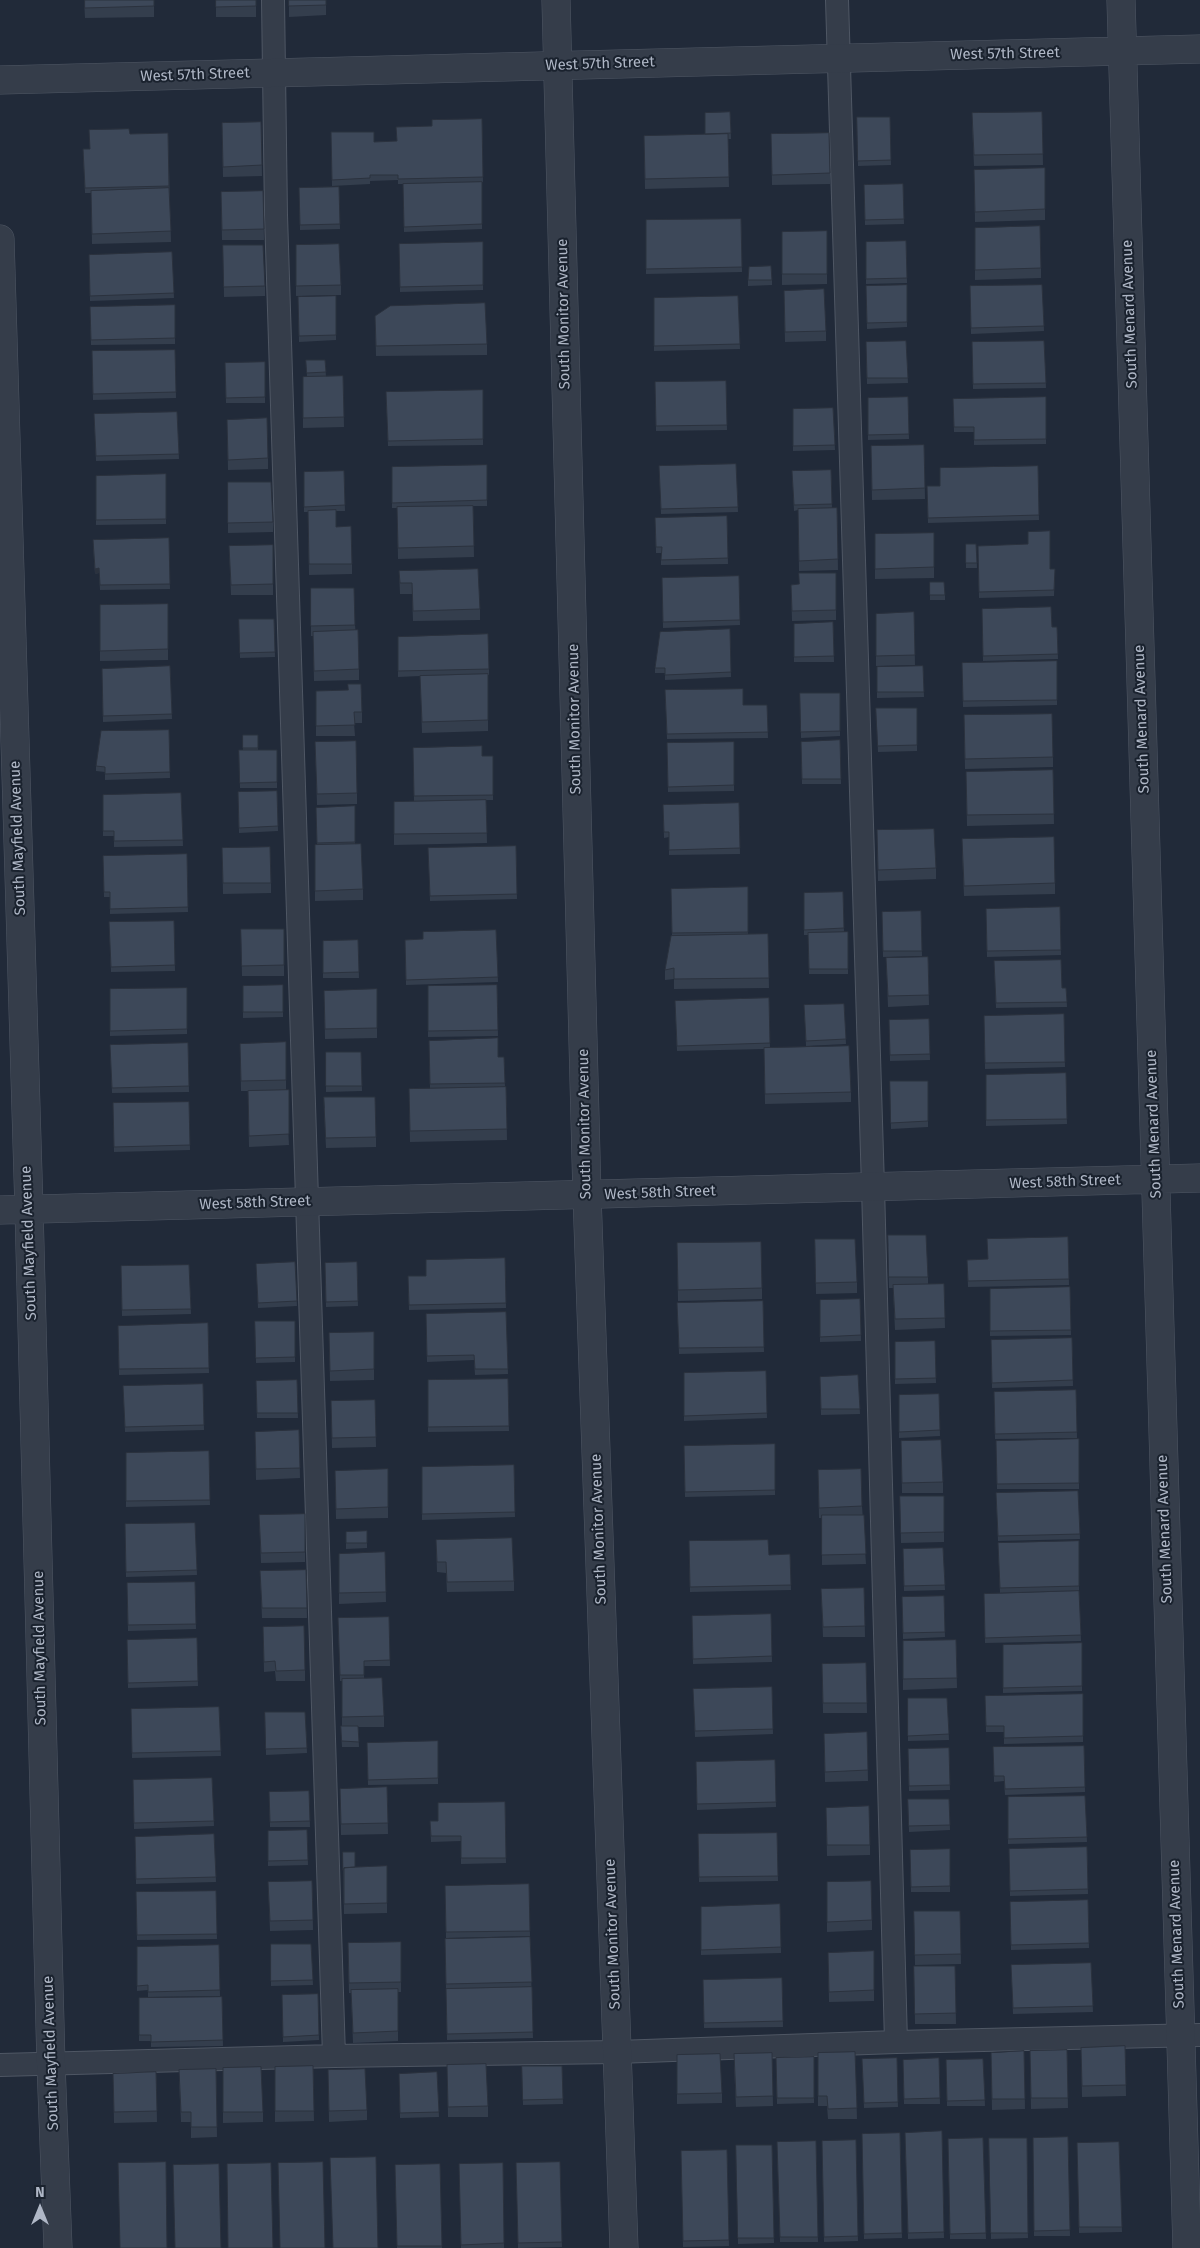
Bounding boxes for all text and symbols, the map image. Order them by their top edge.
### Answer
street label: West 57th Street [950,44,1060,64]
street label: West 57th Street [545,53,655,75]
street label: West 57th Street [140,64,250,86]
street label: South Monitor Avenue [554,238,574,390]
street label: South Menard Avenue [1118,239,1142,389]
street label: South Monitor Avenue [565,643,585,795]
street label: South Menard Avenue [1130,644,1154,794]
street label: South Mayfield Avenue [6,760,30,916]
street label: South Monitor Avenue [575,1048,595,1200]
street label: South Menard Avenue [1142,1049,1166,1199]
street label: South Mayfield Avenue [17,1165,41,1321]
street label: West 58th Street [1009,1171,1121,1193]
street label: West 58th Street [604,1182,716,1204]
street label: West 58th Street [199,1192,311,1214]
street label: South Monitor Avenue [587,1453,611,1605]
street label: South Menard Avenue [1153,1454,1177,1604]
street label: South Mayfield Avenue [30,1571,50,1725]
street label: South Monitor Avenue [601,1858,625,2010]
street label: South Menard Avenue [1165,1859,1189,2009]
street label: South Mayfield Avenue [39,1975,63,2131]
north arrow [15,2183,65,2233]
text: N [35,2184,45,2201]

